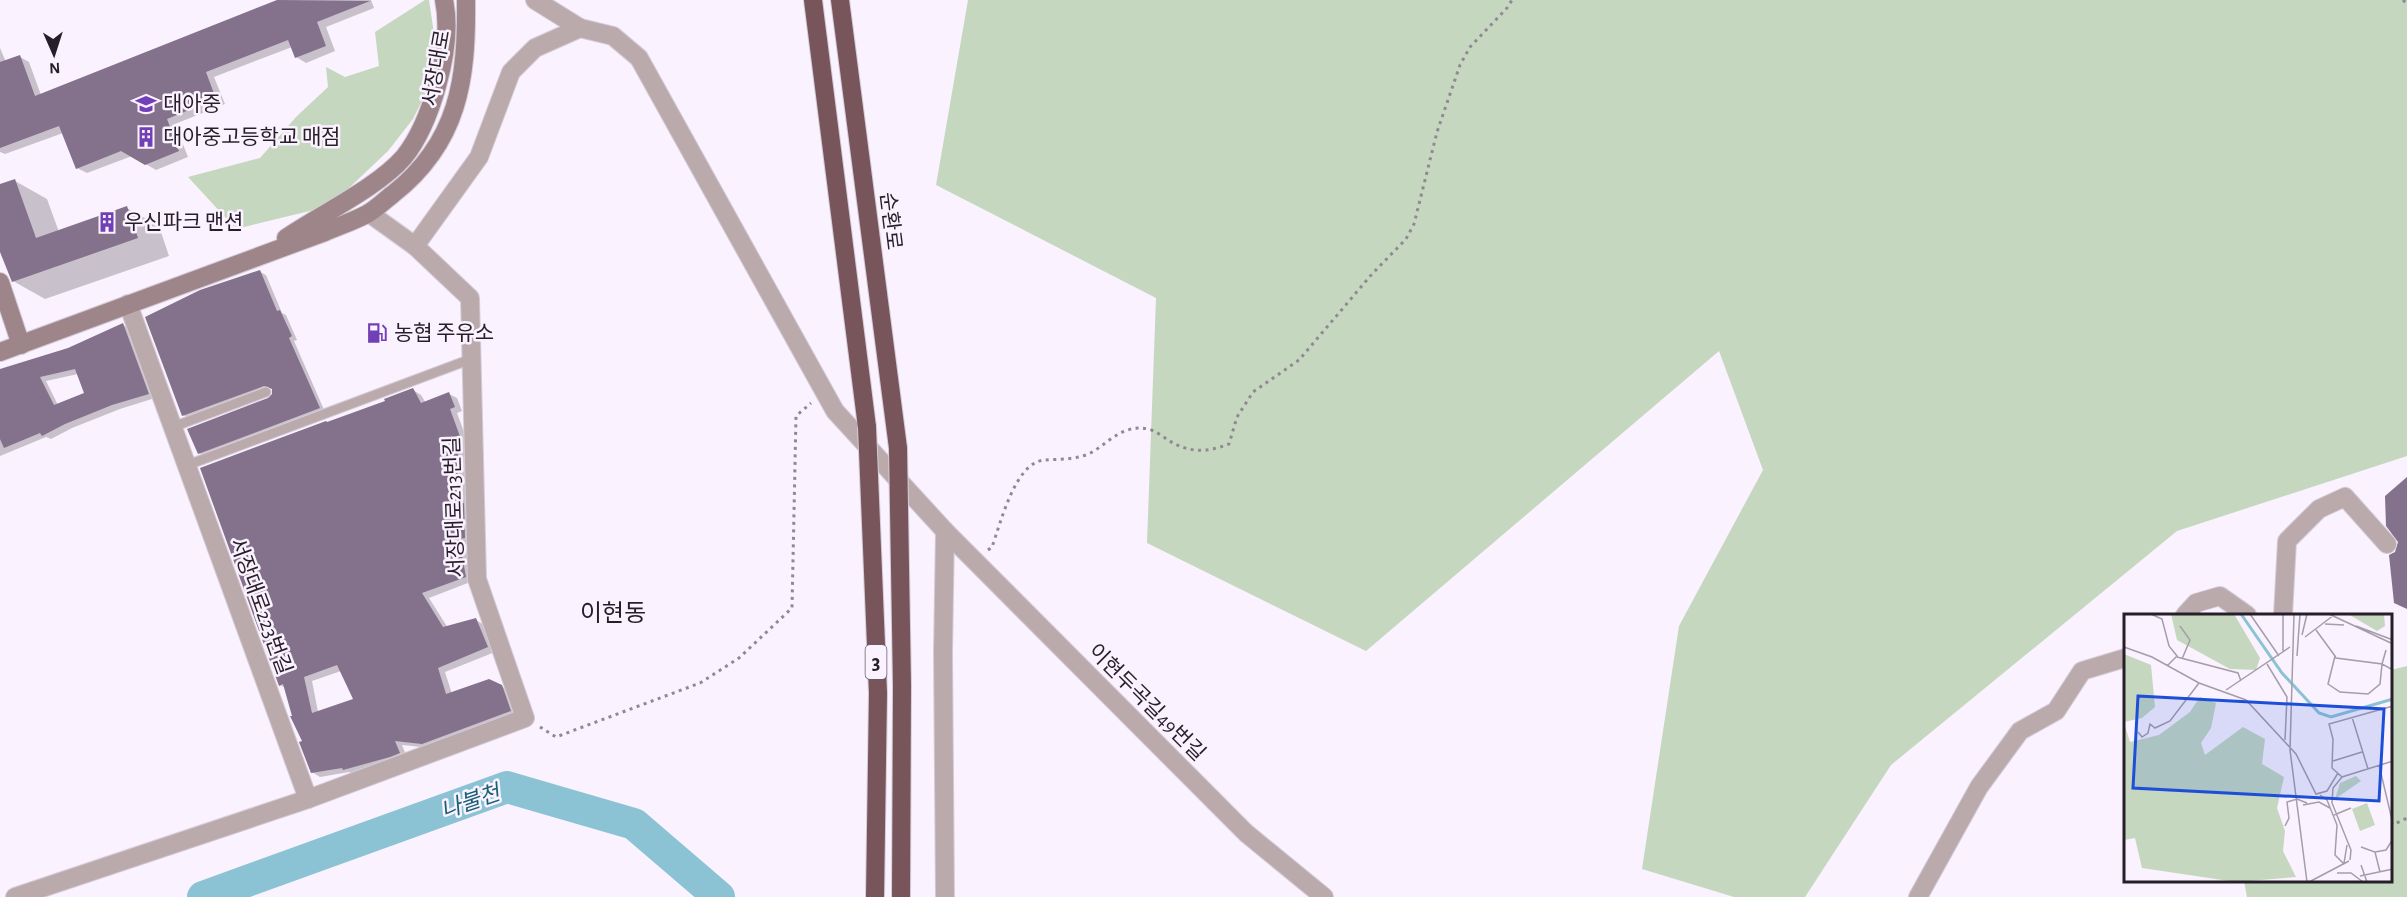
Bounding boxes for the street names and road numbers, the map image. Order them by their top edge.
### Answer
street label: 서장대로 [418,28,454,108]
street label: 순환로 [877,191,905,251]
street label: 서장대로213번길 [441,436,467,578]
street label: 서장대로223번길 [226,535,296,677]
street label: 이현두곡길49번길 [1084,639,1210,765]
road number: 3 [866,645,886,679]

